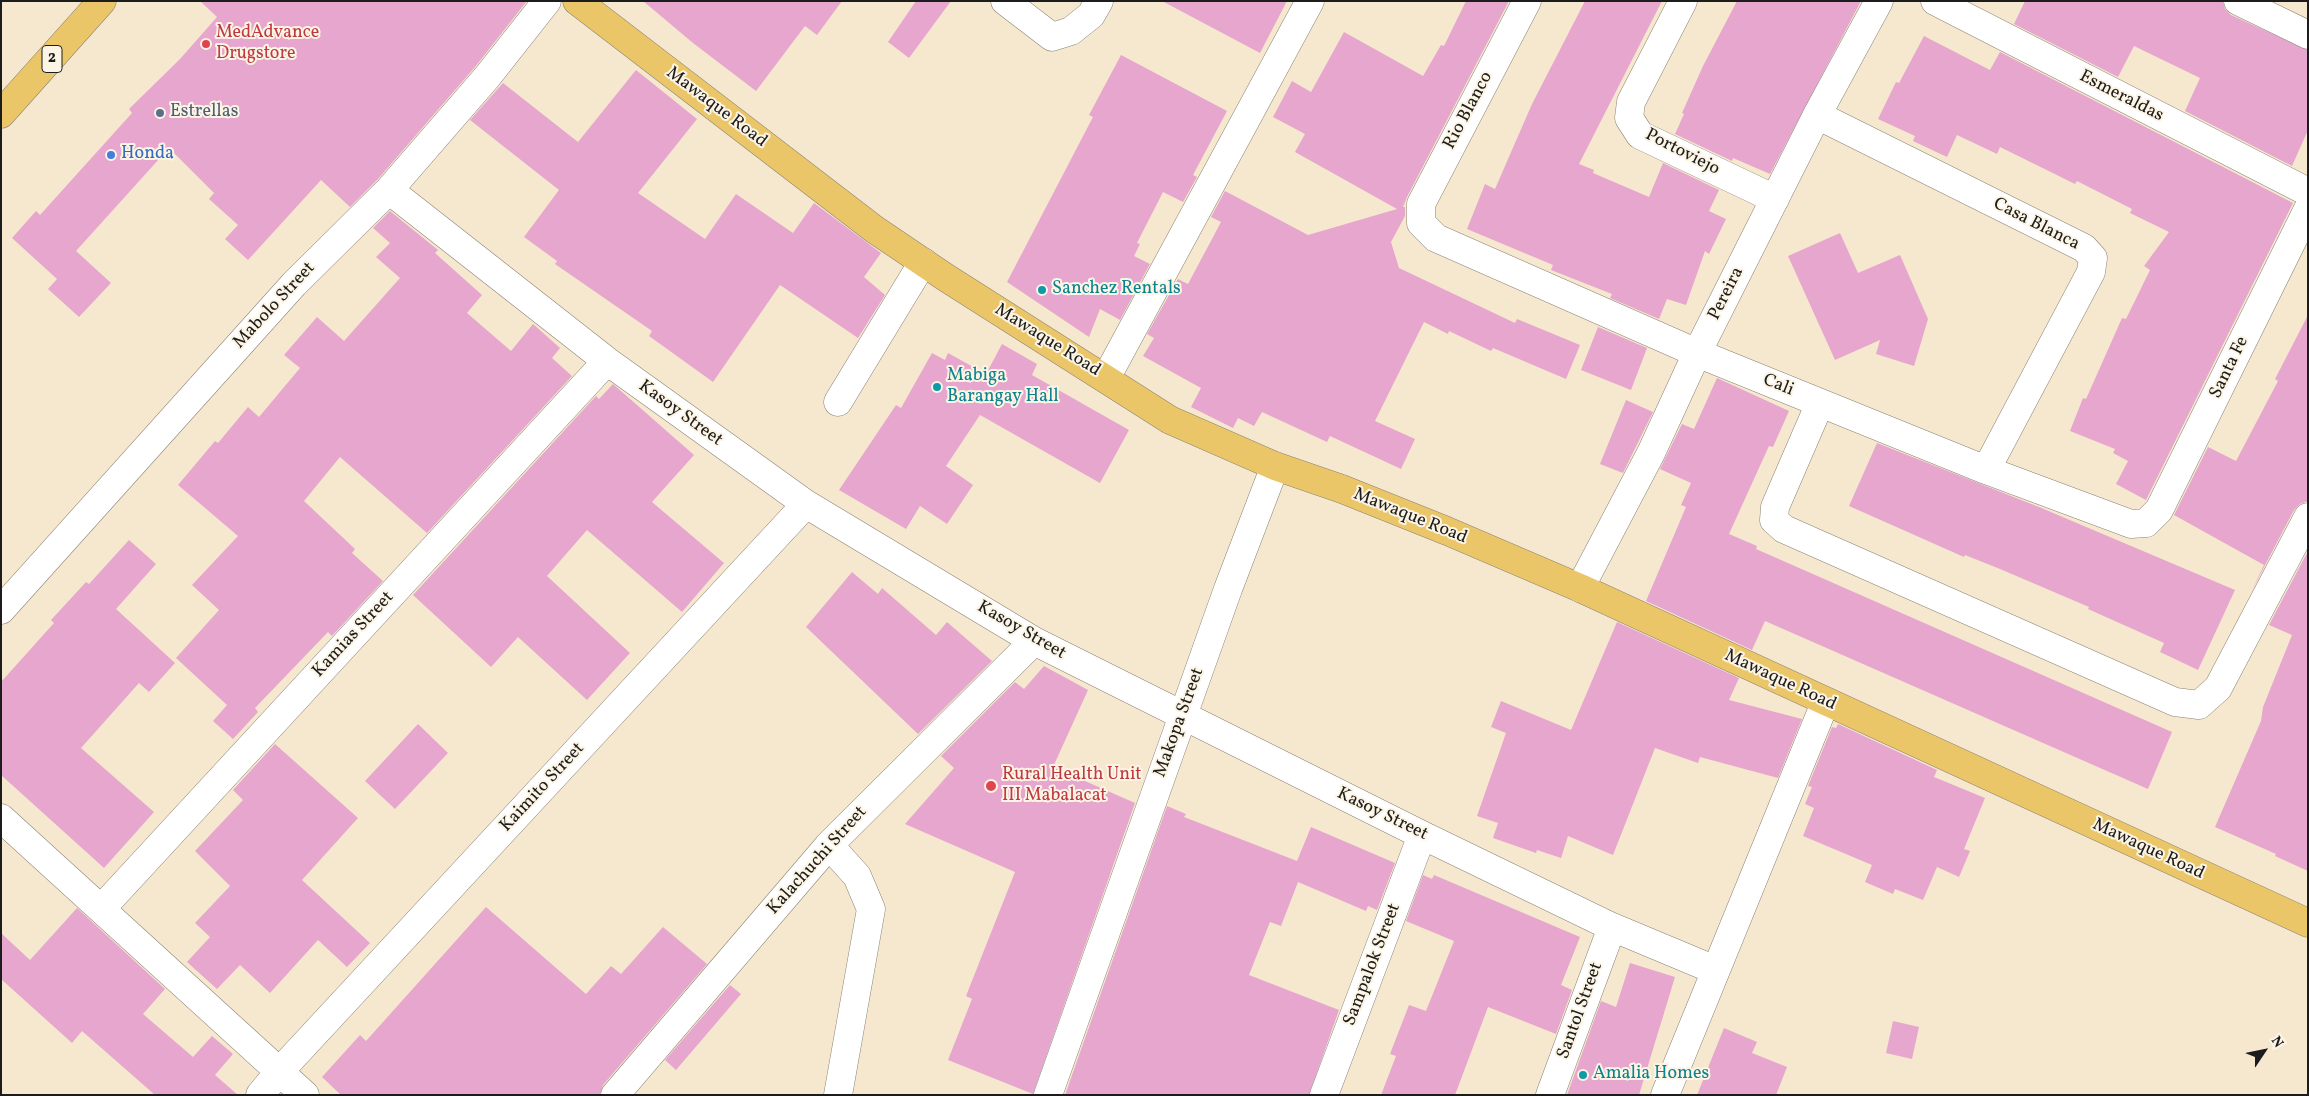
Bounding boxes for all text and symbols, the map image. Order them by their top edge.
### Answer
place label: MedAdvance Drugstore [216,23,319,66]
marker: MedAdvance Drugstore [200,38,212,50]
road number: 2 [42,46,62,72]
street label: Mawaque Road [661,63,771,153]
street label: Esmeraldas [2075,67,2167,127]
street label: Rio Blanco [1440,68,1498,154]
place label: Estrellas [170,102,238,124]
marker: Estrellas [154,107,166,119]
street label: Portoviejo [1641,125,1723,181]
place label: Honda [121,144,174,166]
marker: Honda [105,149,117,161]
street label: Casa Blanca [1989,194,2083,256]
street label: Mabolo Street [229,258,321,354]
street label: Pereira [1705,264,1749,324]
place label: Sanchez Rentals [1052,279,1181,301]
marker: Sanchez Rentals [1036,284,1048,296]
street label: Mawaque Road [990,300,1104,382]
street label: Santa Fe [2206,333,2254,403]
place label: Mabiga Barangay Hall [947,366,1059,408]
street label: Cali [1759,370,1797,402]
street label: Kasoy Street [634,376,726,452]
marker: Mabiga Barangay Hall [931,381,943,393]
street label: Mawaque Road [1350,484,1470,550]
street label: Kamias Street [309,587,399,683]
street label: Kasoy Street [973,597,1069,665]
street label: Mawaque Road [1721,646,1839,716]
street label: Makopa Street [1150,665,1210,781]
street label: Kaimito Street [496,739,590,837]
place label: Rural Health Unit III Mabalacat [1002,765,1142,808]
marker: Rural Health Unit III Mabalacat [984,779,998,793]
street label: Kasoy Street [1333,784,1431,846]
street label: Kalachuchi Street [764,802,872,920]
street label: Mawaque Road [2089,815,2207,885]
street label: Sampalok Street [1340,901,1406,1029]
street label: Santol Street [1554,960,1608,1062]
north arrow [2239,1026,2289,1076]
text: N [2266,1033,2288,1052]
place label: Amalia Homes [1593,1064,1709,1086]
marker: Amalia Homes [1577,1069,1589,1081]

